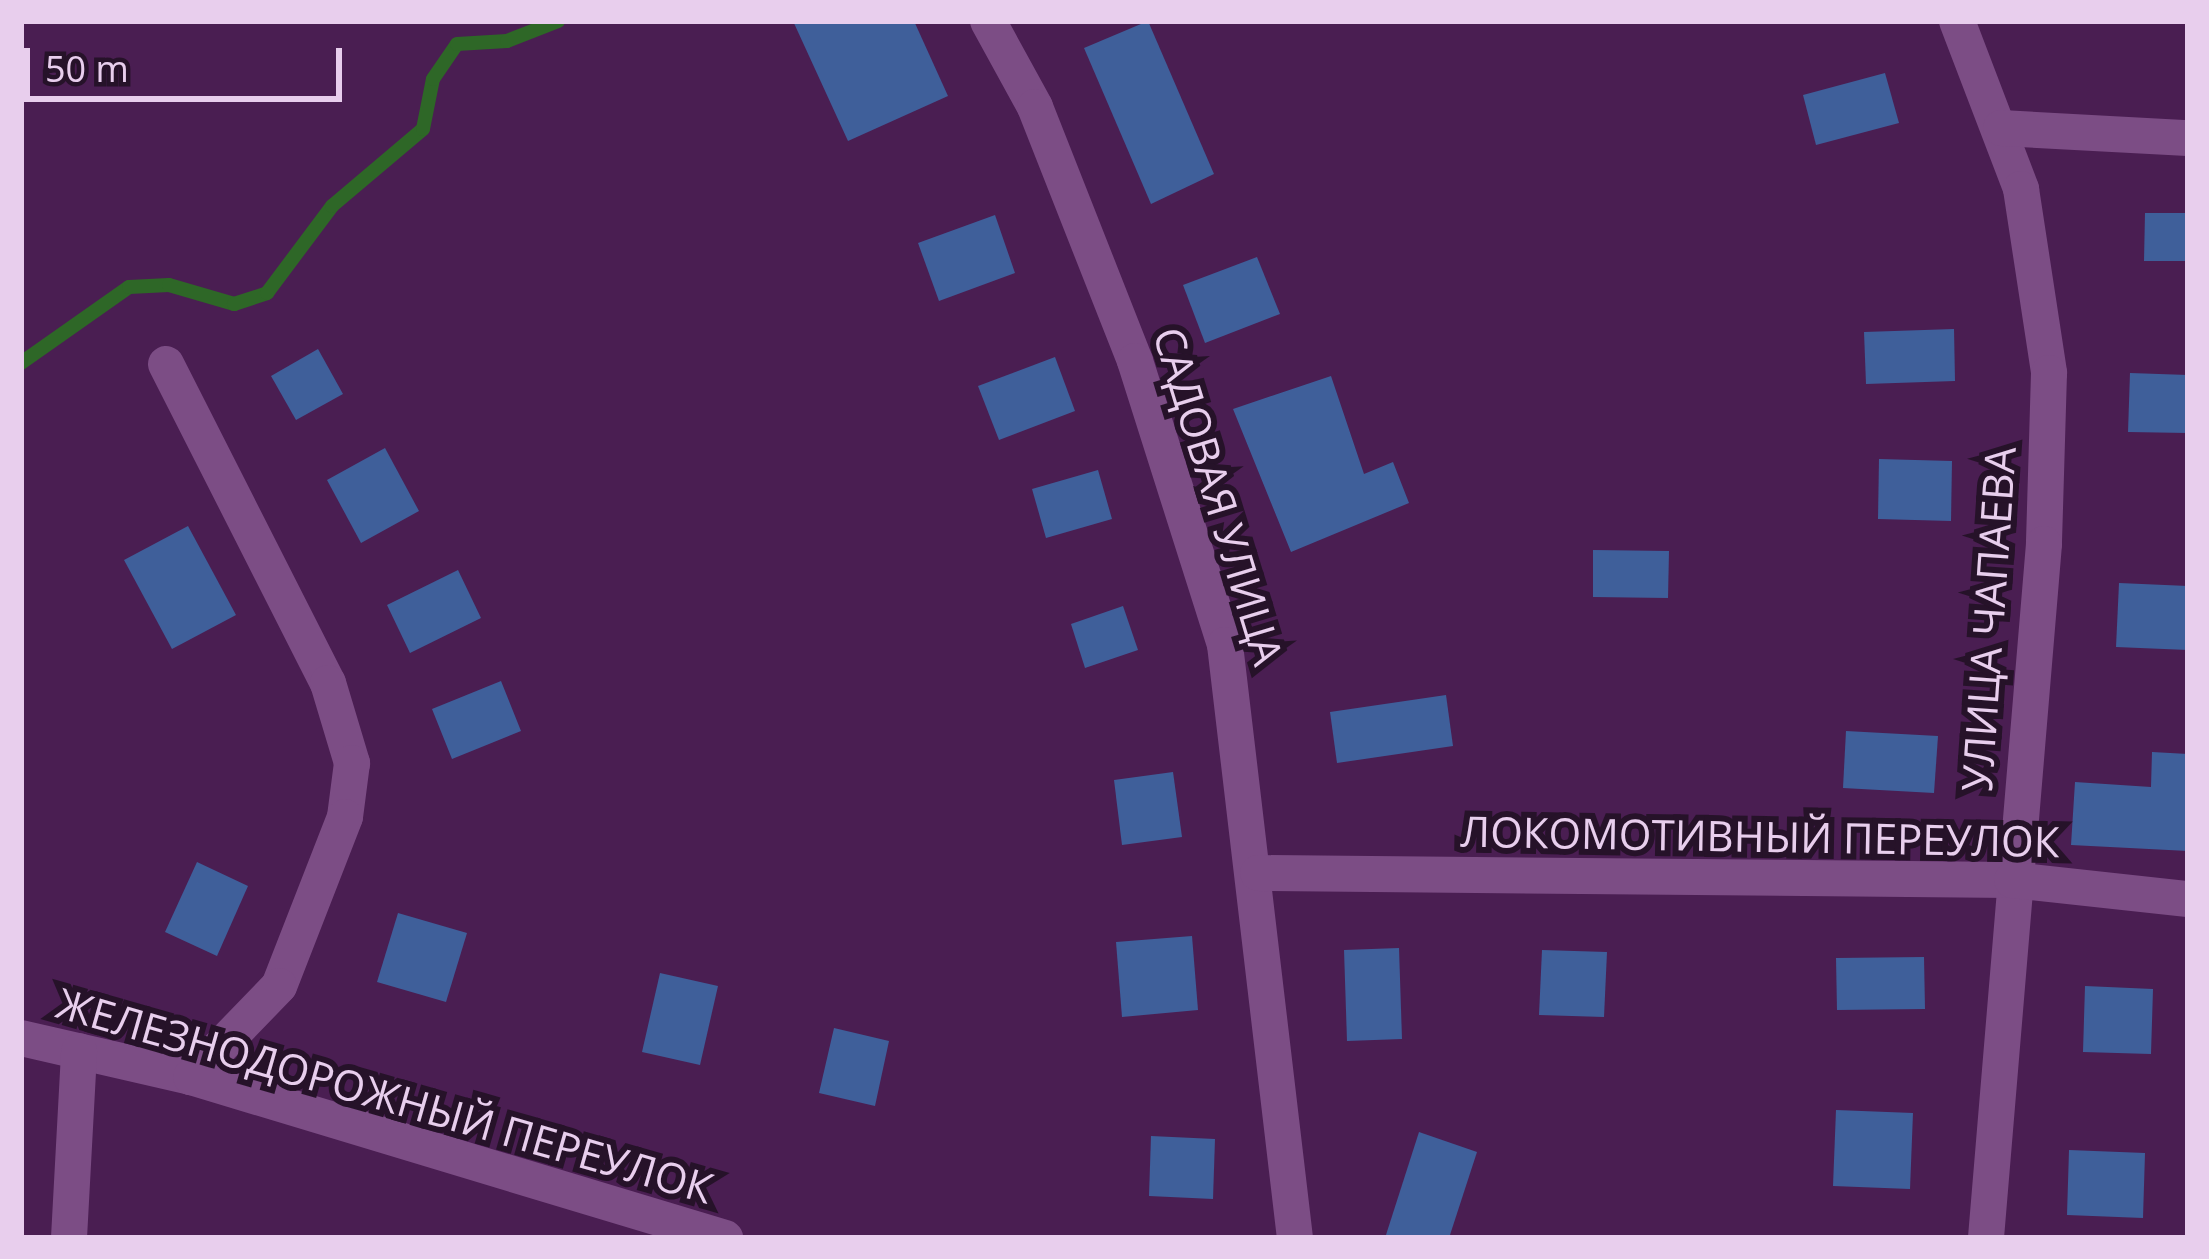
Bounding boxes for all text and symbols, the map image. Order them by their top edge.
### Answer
scale bar [30,24,348,98]
text: 50 m [45,44,129,93]
street label: САДОВАЯ УЛИЦА [1144,321,1294,671]
street label: УЛИЦА ЧАПАЕВА [1951,445,2025,793]
street label: ЛОКОМОТИВНЫЙ ПЕРЕУЛОК [1460,806,2060,866]
street label: ЖЕЛЕЗНОДОРОЖНЫЙ ПЕРЕУЛОК [51,977,719,1213]

